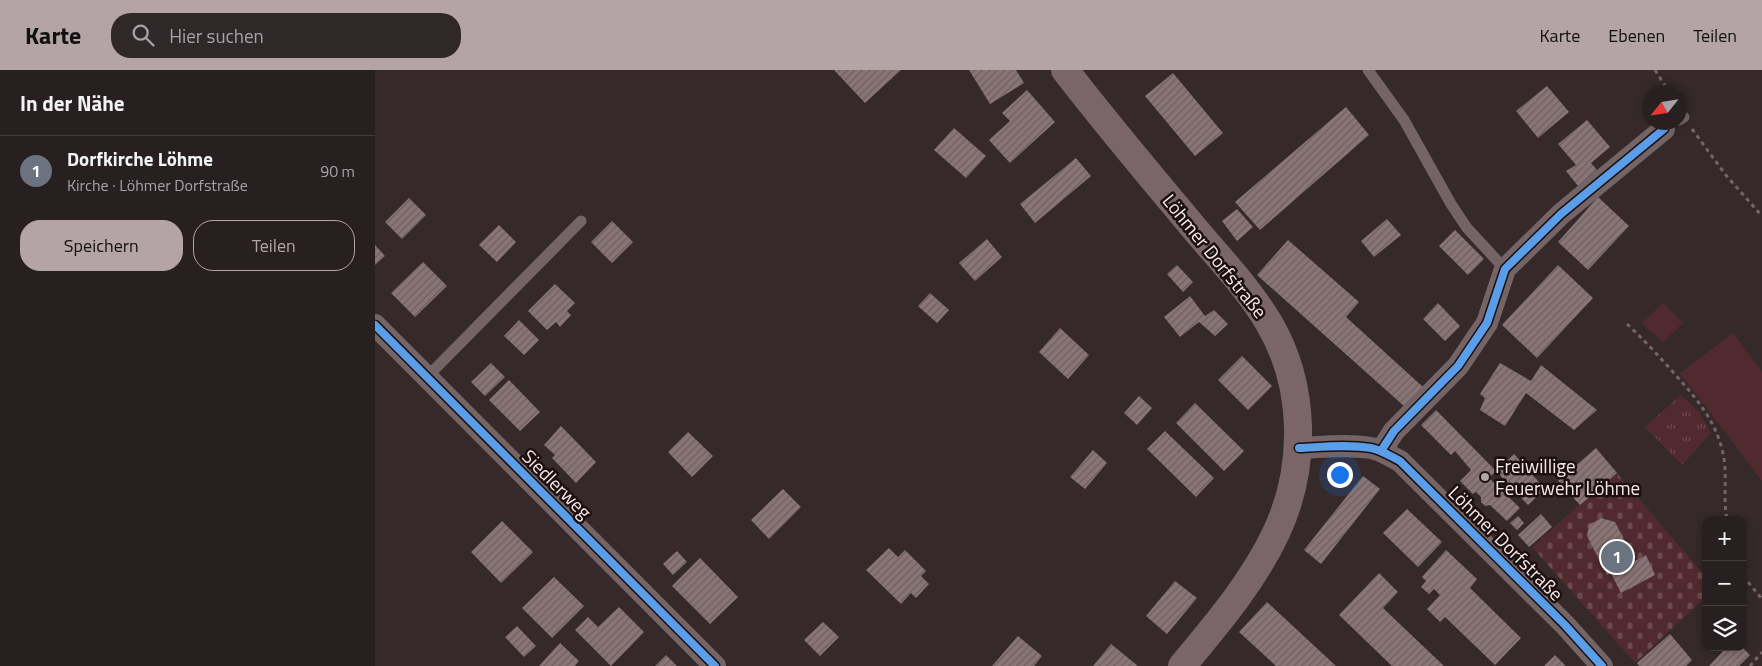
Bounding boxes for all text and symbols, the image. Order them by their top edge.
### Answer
search box [111,13,461,58]
text: Karte [25,17,81,53]
icon: search [129,21,157,49]
text: Hier suchen [169,21,264,50]
text: Karte [1539,22,1580,49]
text: Ebenen [1608,22,1665,49]
text: Teilen [1693,22,1737,49]
north arrow [1642,85,1687,130]
text: In der Nähe [20,87,125,119]
text: Dorfkirche Löhme [67,144,213,173]
text: 1 [32,159,40,183]
text: 90 m [320,159,355,183]
text: Kirche · Löhmer Dorfstraße [67,173,248,197]
street label: Löhmer Dorfstraße [1156,187,1275,324]
button: Speichern [20,220,183,271]
button: Teilen [193,220,355,271]
street label: Siedlerweg [516,442,599,525]
place label: Freiwillige Feuerwehr Löhme [1495,451,1640,502]
your location [1327,462,1353,488]
marker: Freiwillige Feuerwehr Löhme [1479,471,1491,483]
street label: Löhmer Dorfstraße [1442,478,1571,607]
map controls [1702,516,1747,651]
button: + [1702,516,1747,561]
pin: 1 [1601,538,1633,576]
button: − [1702,561,1747,606]
button: layers [1702,606,1747,651]

